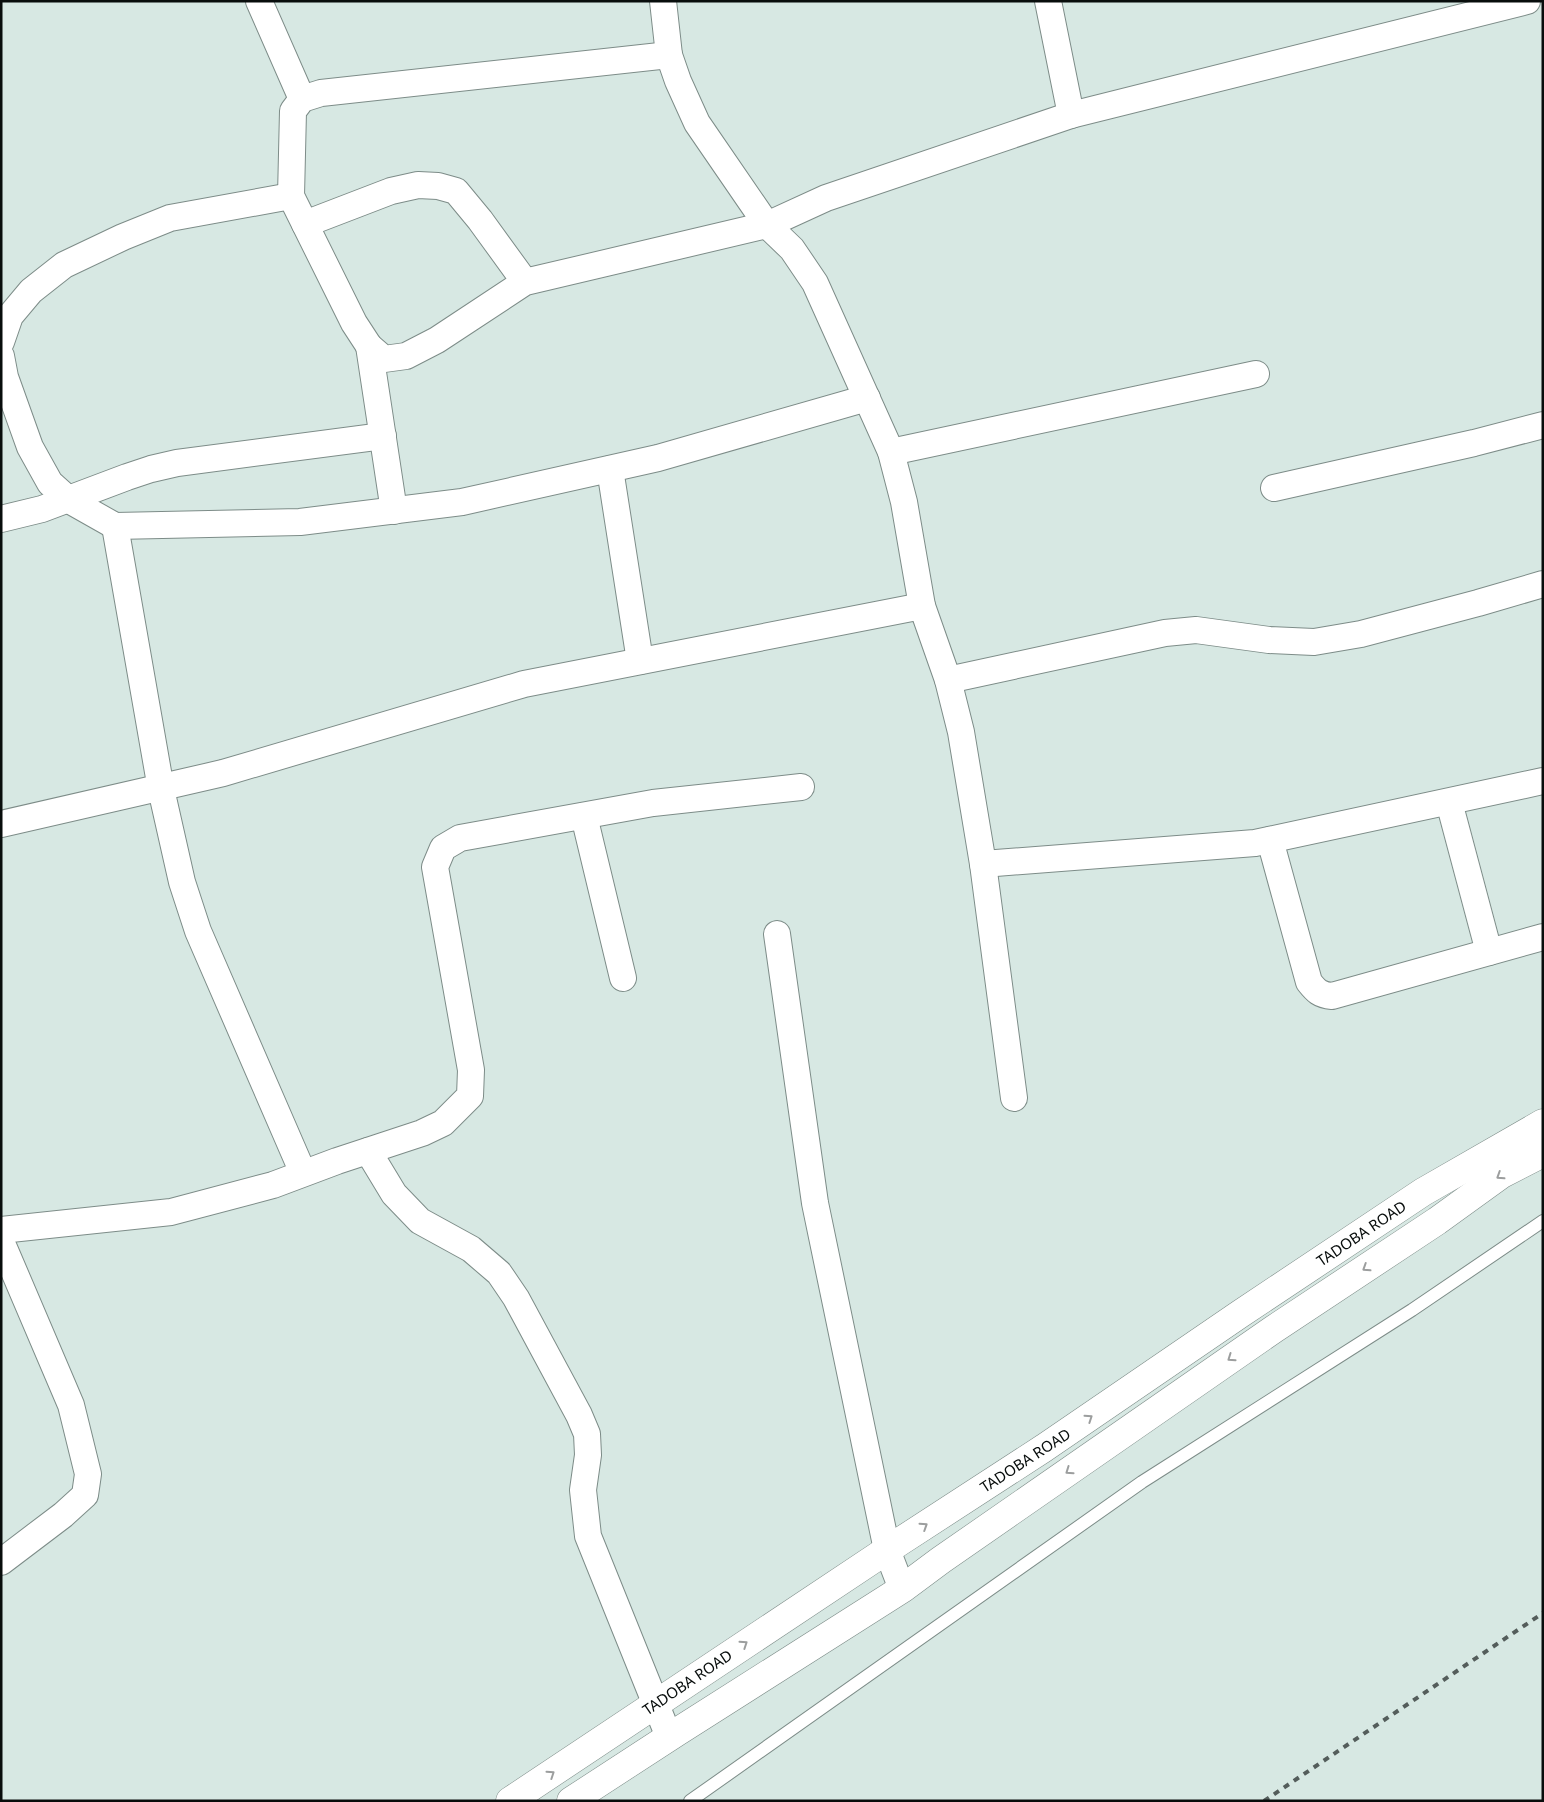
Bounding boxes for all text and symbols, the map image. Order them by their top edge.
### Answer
one-way arrow [1496,1170,1505,1179]
street label: TADOBA ROAD [1312,1196,1410,1270]
one-way arrow [1362,1262,1371,1271]
one-way arrow [1227,1352,1237,1361]
one-way arrow [1083,1415,1093,1424]
street label: TADOBA ROAD [976,1423,1074,1497]
one-way arrow [1065,1465,1075,1474]
one-way arrow [918,1523,927,1532]
one-way arrow [739,1641,748,1651]
street label: TADOBA ROAD [638,1645,736,1719]
one-way arrow [545,1770,554,1780]

